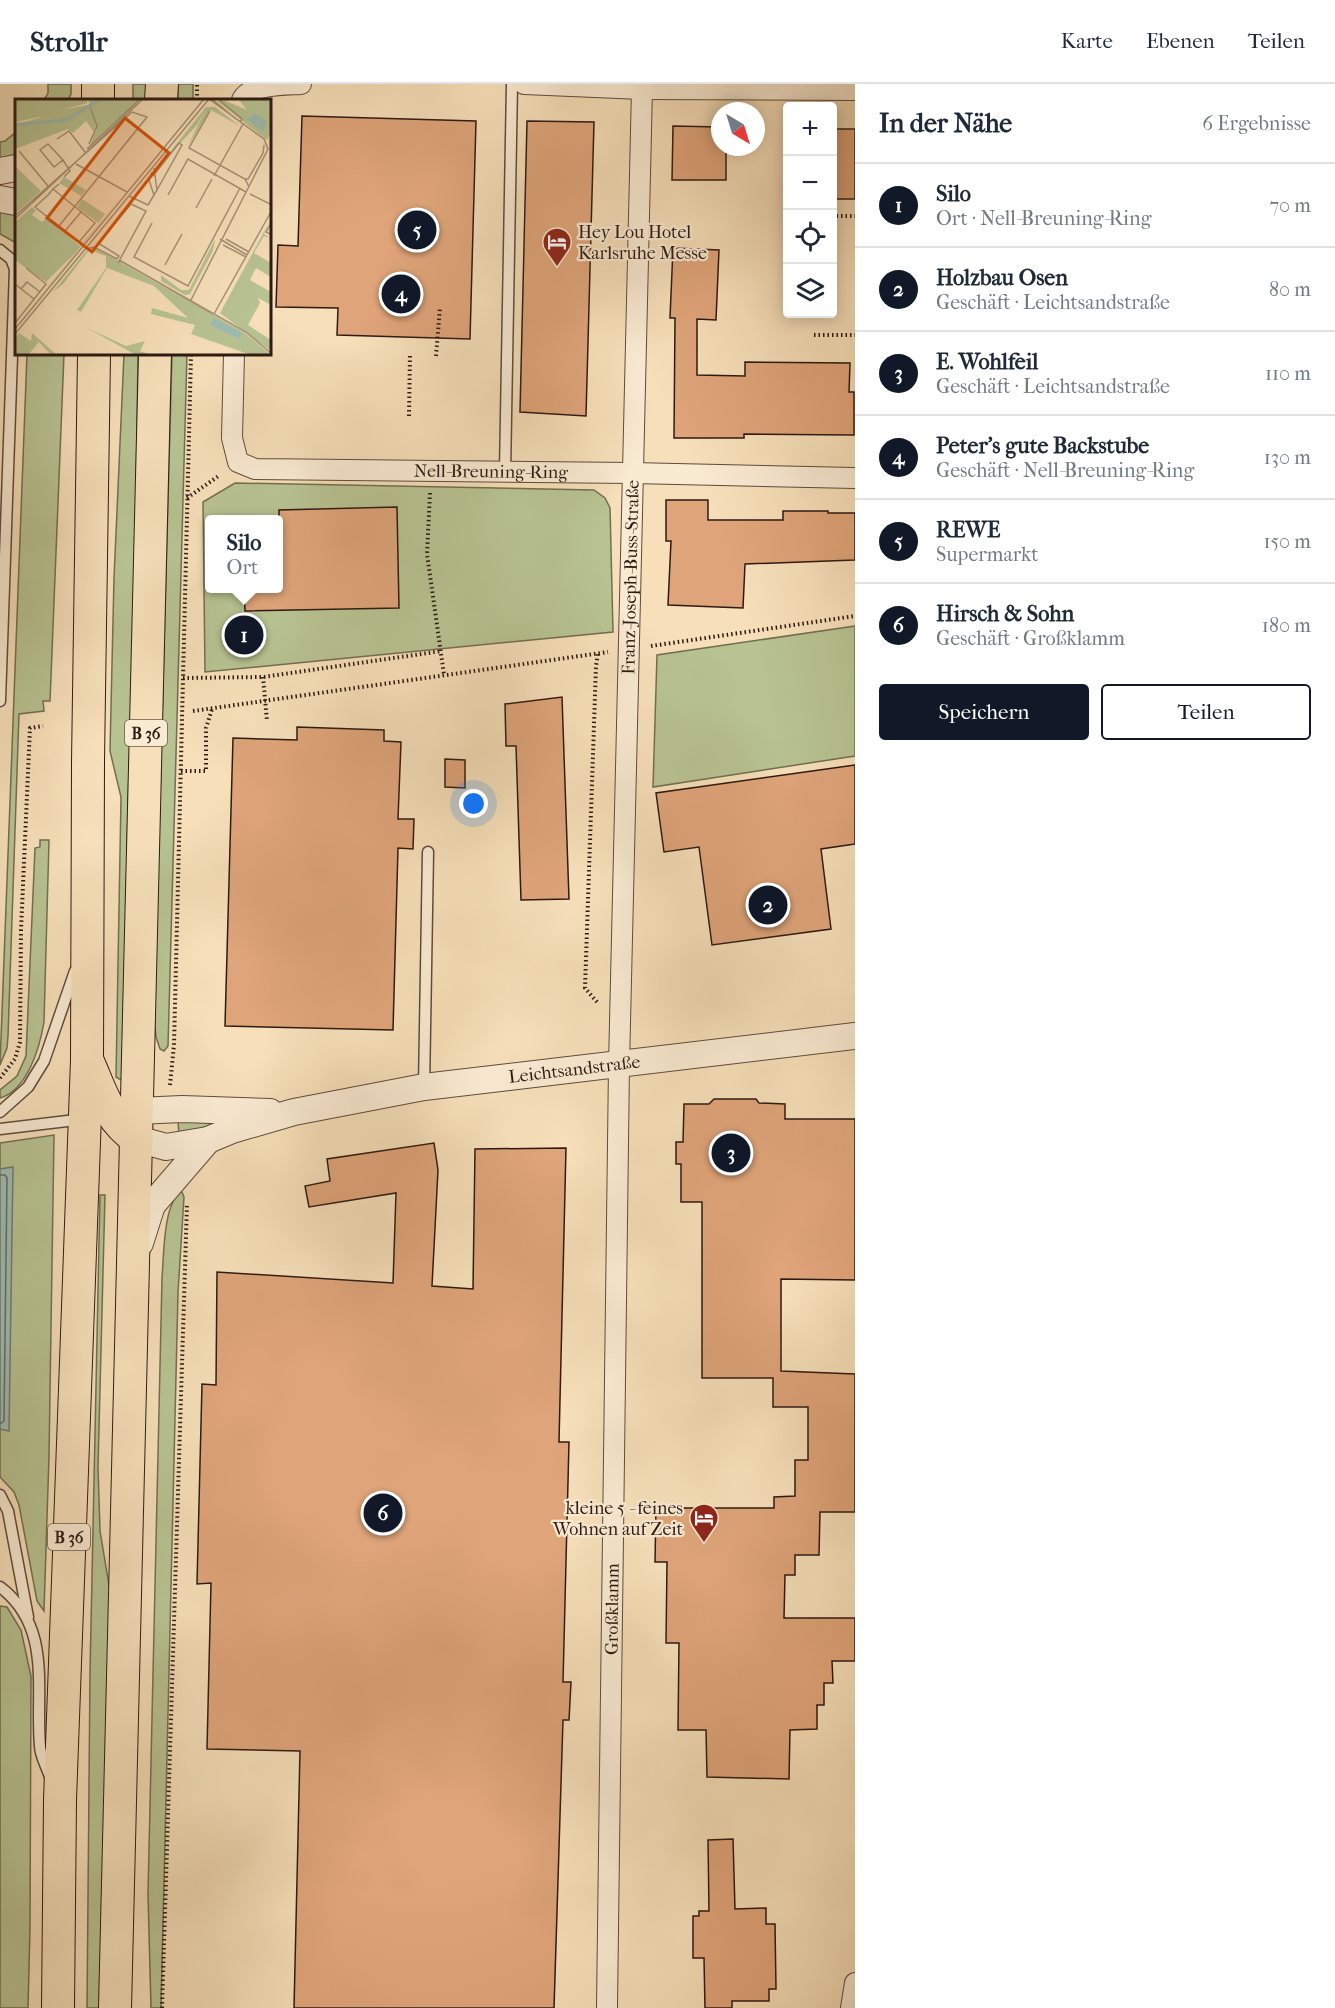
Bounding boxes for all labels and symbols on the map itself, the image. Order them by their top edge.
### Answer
inset map [15,99,272,356]
north arrow [711,102,765,156]
pin: 5 [398,208,436,252]
place label: Hey Lou Hotel Karlsruhe Messe [578,222,707,264]
hotel icon: Hey Lou Hotel Karlsruhe Messe [541,226,573,268]
pin: 4 [382,272,420,316]
street label: Nell-Breuning-Ring [414,460,568,483]
street label: Franz-Joseph-Buss-Straße [618,480,643,675]
pin: 1 [224,612,264,658]
road number: B 36 [125,720,167,746]
your location [459,789,488,818]
pin: 2 [748,882,788,928]
street label: Leichtsandstraße [507,1051,641,1087]
pin: 3 [712,1130,750,1176]
pin: 6 [364,1490,403,1536]
place label: kleine 5 - feines Wohnen auf Zeit [552,1498,684,1540]
hotel icon: kleine 5 - feines Wohnen auf Zeit [688,1502,720,1544]
road number: B 36 [48,1524,90,1550]
street label: Großklamm [601,1563,623,1655]

